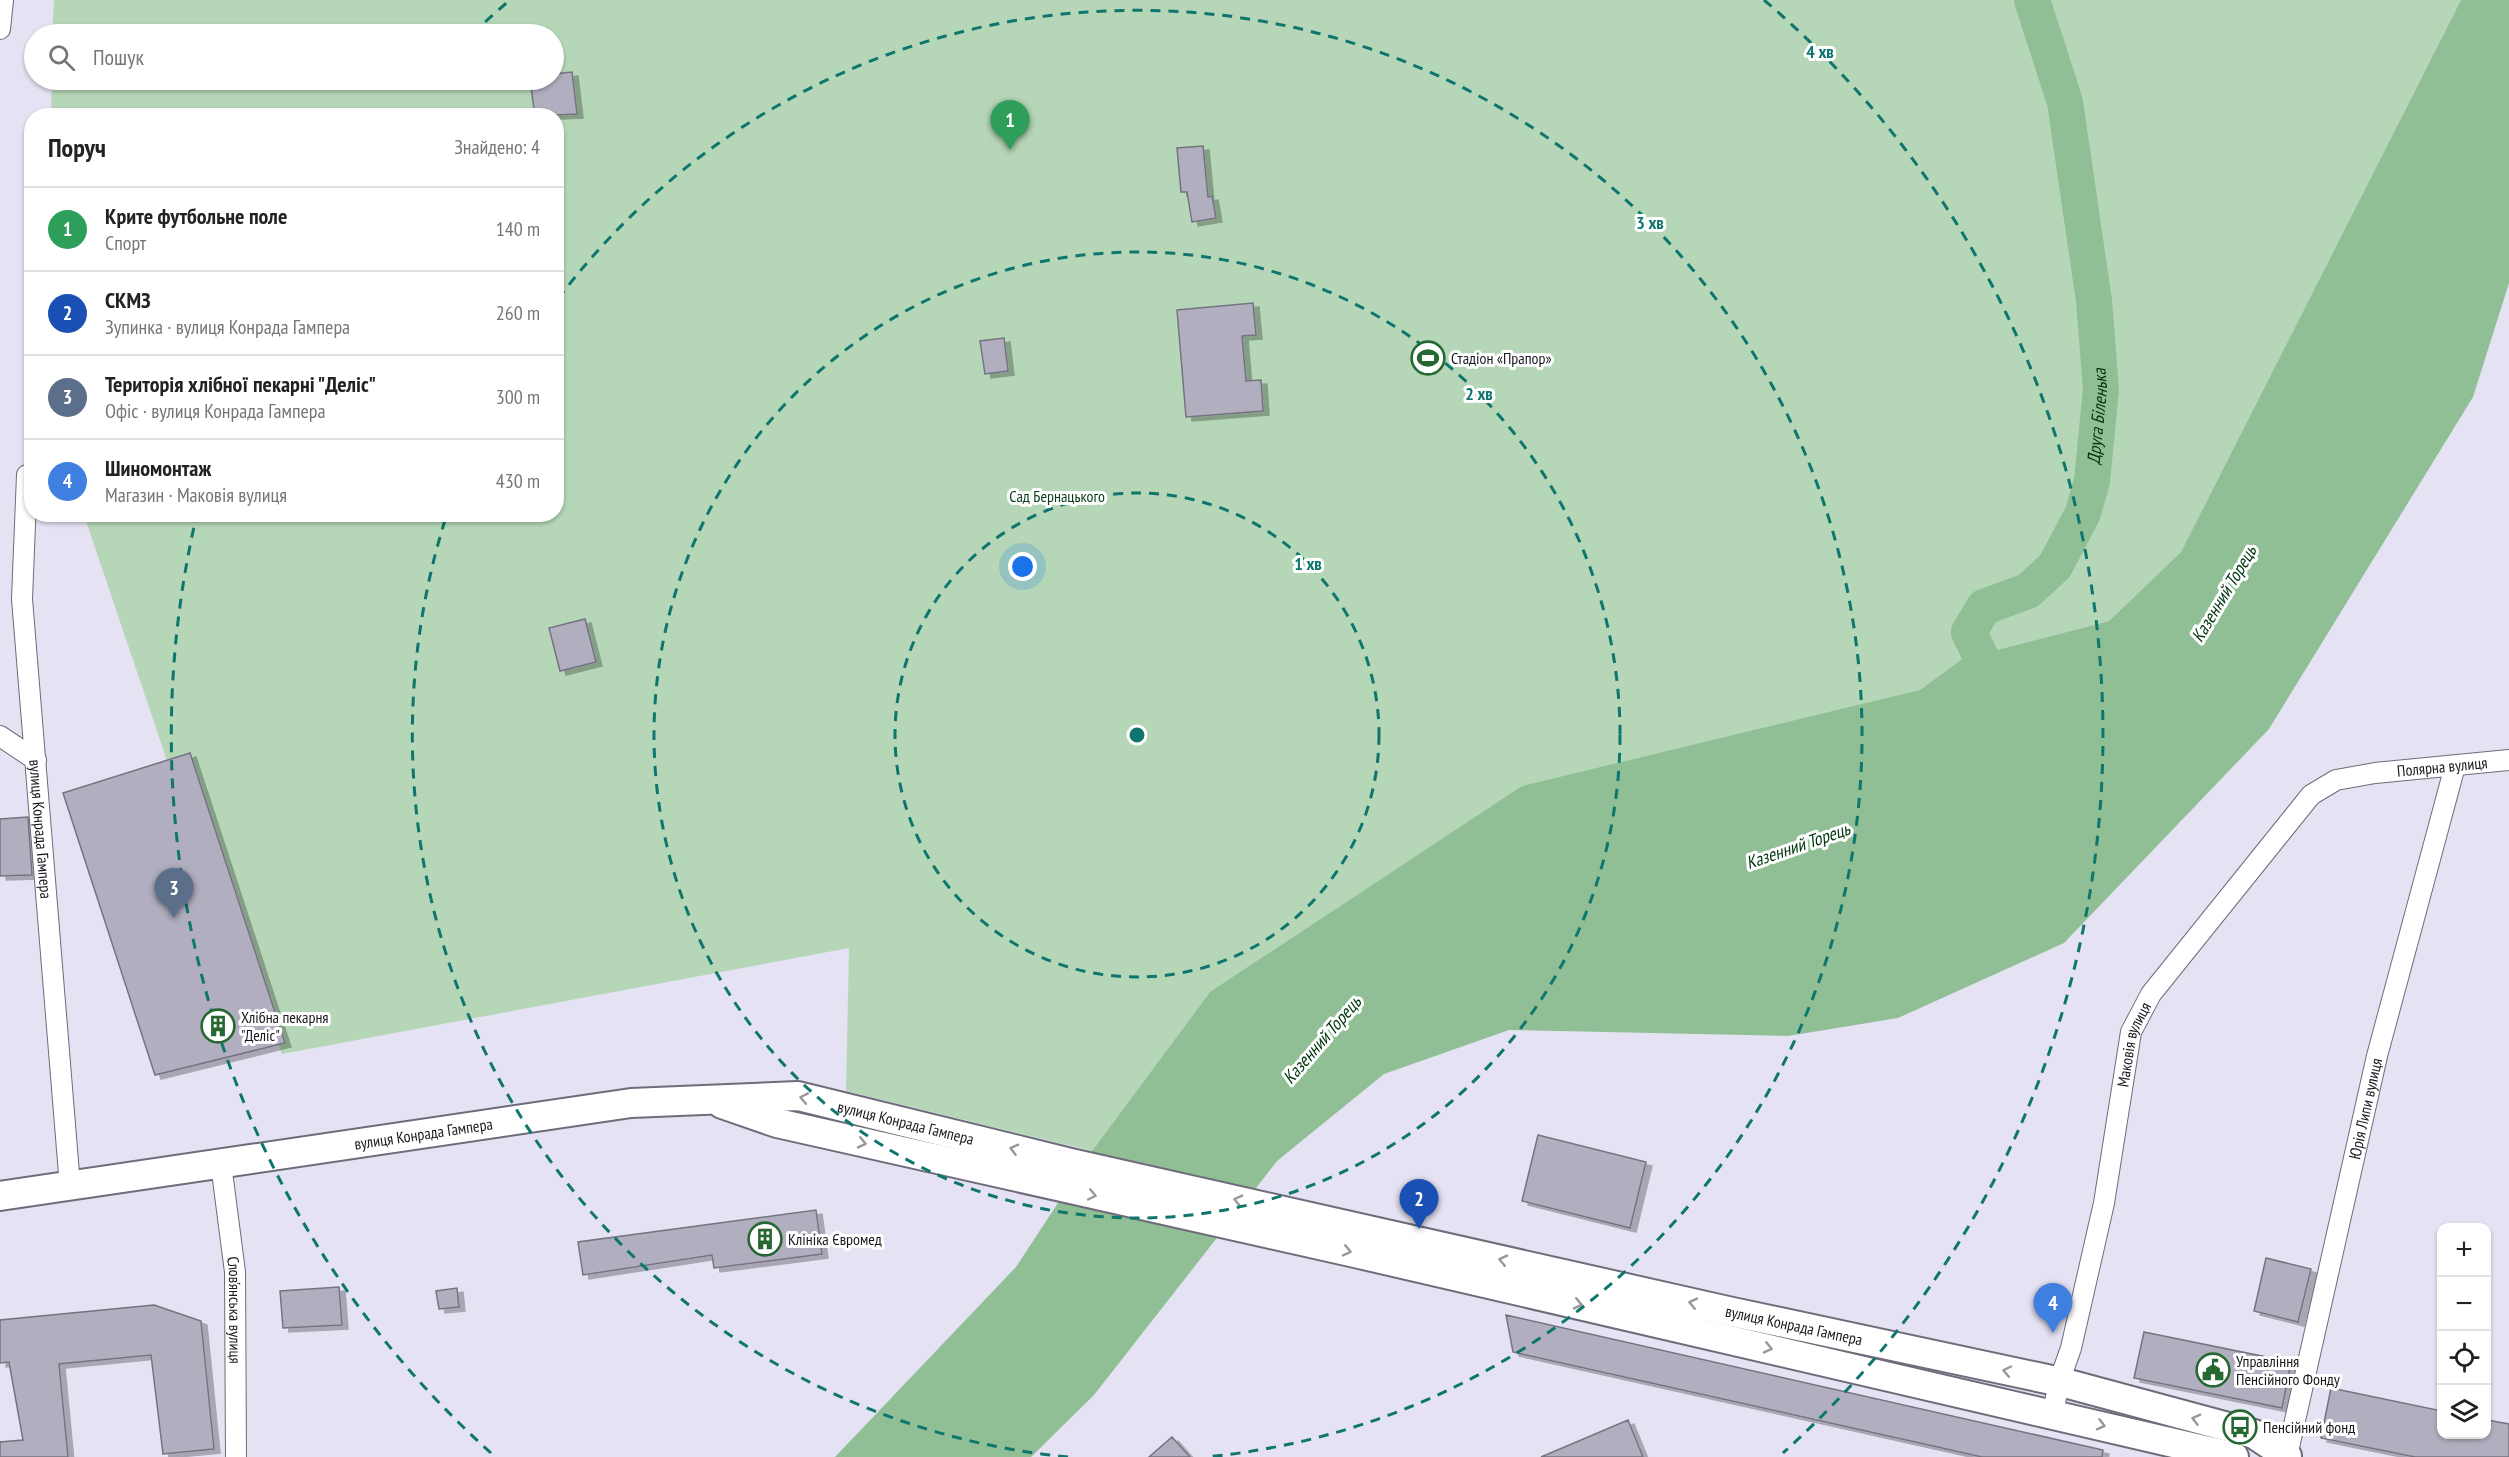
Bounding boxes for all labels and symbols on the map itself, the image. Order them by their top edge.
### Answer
text: 4 хв [1806,40,1834,63]
pin: 1 [990,100,1030,150]
text: 3 хв [1636,211,1664,234]
sports icon: Стадіон «Прапор» [1410,340,1446,376]
place label: Стадіон «Прапор» [1451,348,1552,368]
water label: Друга Біленька [2082,367,2112,466]
text: 2 хв [1465,382,1493,405]
park label: Сад Бернацького [1009,486,1105,506]
water label: Казенний Торець [2186,540,2262,646]
your location [1008,552,1037,581]
text: 1 хв [1294,552,1322,575]
centre of rings [1127,725,1147,745]
street label: Полярна вулиця [2396,752,2488,781]
street label: вулиця Конрада Гампера [25,759,56,899]
water label: Казенний Торець [1743,817,1854,874]
pin: 3 [154,868,194,918]
water label: Казенний Торець [1277,990,1367,1088]
street label: Маковія вулиця [2112,998,2155,1088]
place label: Хлібна пекарня "Деліс" [241,1007,329,1045]
building icon: Хлібна пекарня "Деліс" [200,1008,236,1044]
street label: Юрія Липи вулиця [2344,1056,2386,1161]
one-way arrow [800,1092,810,1105]
street label: вулиця Конрада Гампера [836,1096,976,1149]
street label: вулиця Конрада Гампера [353,1114,494,1154]
one-way arrow [857,1136,867,1149]
one-way arrow [1010,1143,1020,1156]
pin: 2 [1400,1180,1438,1229]
one-way arrow [1087,1188,1097,1201]
one-way arrow [1233,1194,1243,1207]
building icon: Клініка Євромед [747,1221,783,1257]
place label: Клініка Євромед [788,1229,882,1249]
one-way arrow [1341,1244,1351,1257]
one-way arrow [1498,1254,1508,1267]
street label: Слов’янська вулиця [223,1255,245,1364]
pin: 4 [2034,1284,2072,1333]
one-way arrow [1572,1297,1582,1310]
one-way arrow [1688,1298,1698,1311]
street label: вулиця Конрада Гампера [1724,1301,1864,1349]
one-way arrow [1762,1341,1772,1354]
place label: Управління Пенсійного Фонду [2236,1351,2340,1389]
public building icon: Управління Пенсійного Фонду [2195,1352,2231,1388]
one-way arrow [2002,1365,2012,1378]
bus stop icon: Пенсійний фонд [2222,1409,2258,1445]
one-way arrow [2191,1413,2201,1426]
one-way arrow [2096,1417,2106,1430]
place label: Пенсійний фонд [2263,1417,2355,1437]

